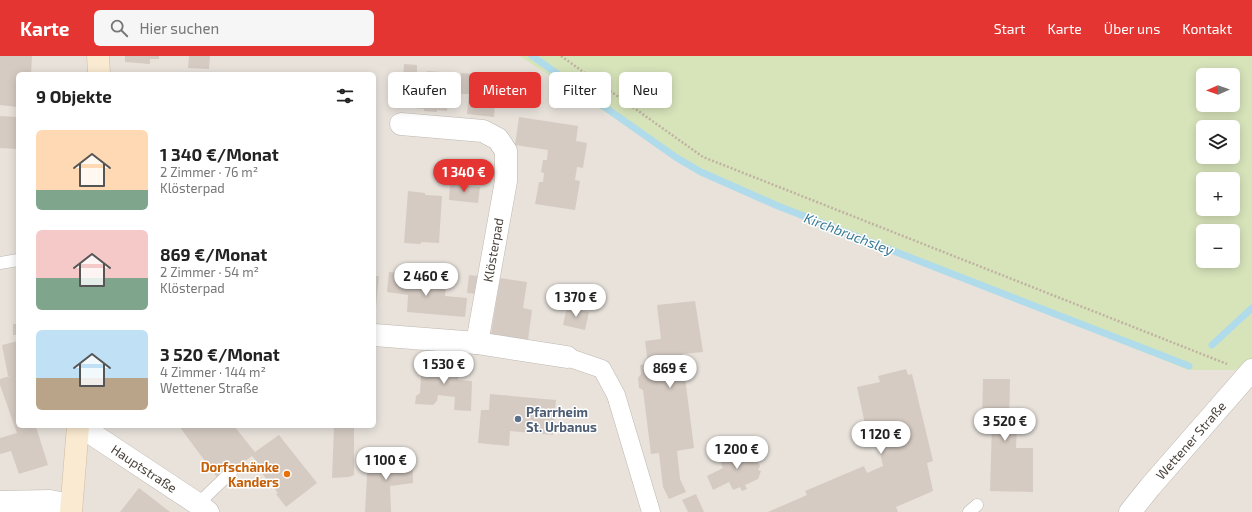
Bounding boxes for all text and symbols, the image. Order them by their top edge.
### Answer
search box [94,10,374,46]
text: Karte [20,17,70,40]
icon: search [108,17,130,39]
text: Hier suchen [140,19,219,37]
text: Start [994,20,1025,37]
text: Karte [1047,20,1082,37]
text: Über uns [1104,20,1160,37]
text: Kontakt [1182,20,1232,37]
north arrow [1196,68,1240,112]
map controls [1196,68,1240,268]
chip: Kaufen [388,72,461,108]
chip: Mieten [469,72,541,108]
chip: Filter [549,72,611,108]
chip: Neu [619,72,672,108]
icon: filters [334,85,356,107]
text: 9 Objekte [36,86,112,106]
button: layers [1196,120,1240,164]
text: 1 340 €/Monat [160,144,279,164]
icon: home [68,146,116,194]
pin: 1 340 € [427,159,501,193]
text: 2 Zimmer · 76 m² [160,164,258,180]
text: 1 340 € [442,164,486,180]
button: + [1196,172,1240,216]
text: Klösterpad [160,180,225,196]
water label: Kirchbruchsley [802,209,897,259]
street label: Klösterpad [479,217,507,283]
button: − [1196,224,1240,268]
text: 869 €/Monat [160,244,267,264]
icon: home [68,246,116,294]
pin: 2 460 € [389,263,463,297]
text: 2 Zimmer · 54 m² [160,264,259,280]
text: 2 460 € [403,268,449,284]
text: Klösterpad [160,280,225,296]
pin: 1 370 € [539,284,613,318]
text: 1 370 € [555,289,597,305]
text: 3 520 €/Monat [160,344,280,364]
icon: home [68,346,116,394]
pin: 1 530 € [407,351,481,385]
pin: 869 € [642,355,698,389]
text: 1 530 € [423,356,465,372]
text: 869 € [653,360,687,376]
text: 4 Zimmer · 144 m² [160,364,266,380]
text: Wettener Straße [160,380,259,396]
street label: Wettener Straße [1152,398,1229,483]
place label: Pfarrheim St. Urbanus [526,404,597,435]
pin: 3 520 € [968,408,1042,442]
text: 3 520 € [983,413,1027,429]
marker: Pfarrheim St. Urbanus [513,414,523,424]
pin: 1 120 € [844,421,918,455]
text: 1 120 € [861,426,901,442]
pin: 1 200 € [700,436,774,470]
street label: Hauptstraße [108,441,180,496]
text: 1 200 € [715,441,759,457]
pin: 1 100 € [349,447,423,481]
text: 1 100 € [365,452,407,468]
place label: Dorfschänke Kanders [201,459,279,490]
marker: Dorfschänke Kanders [282,469,292,479]

